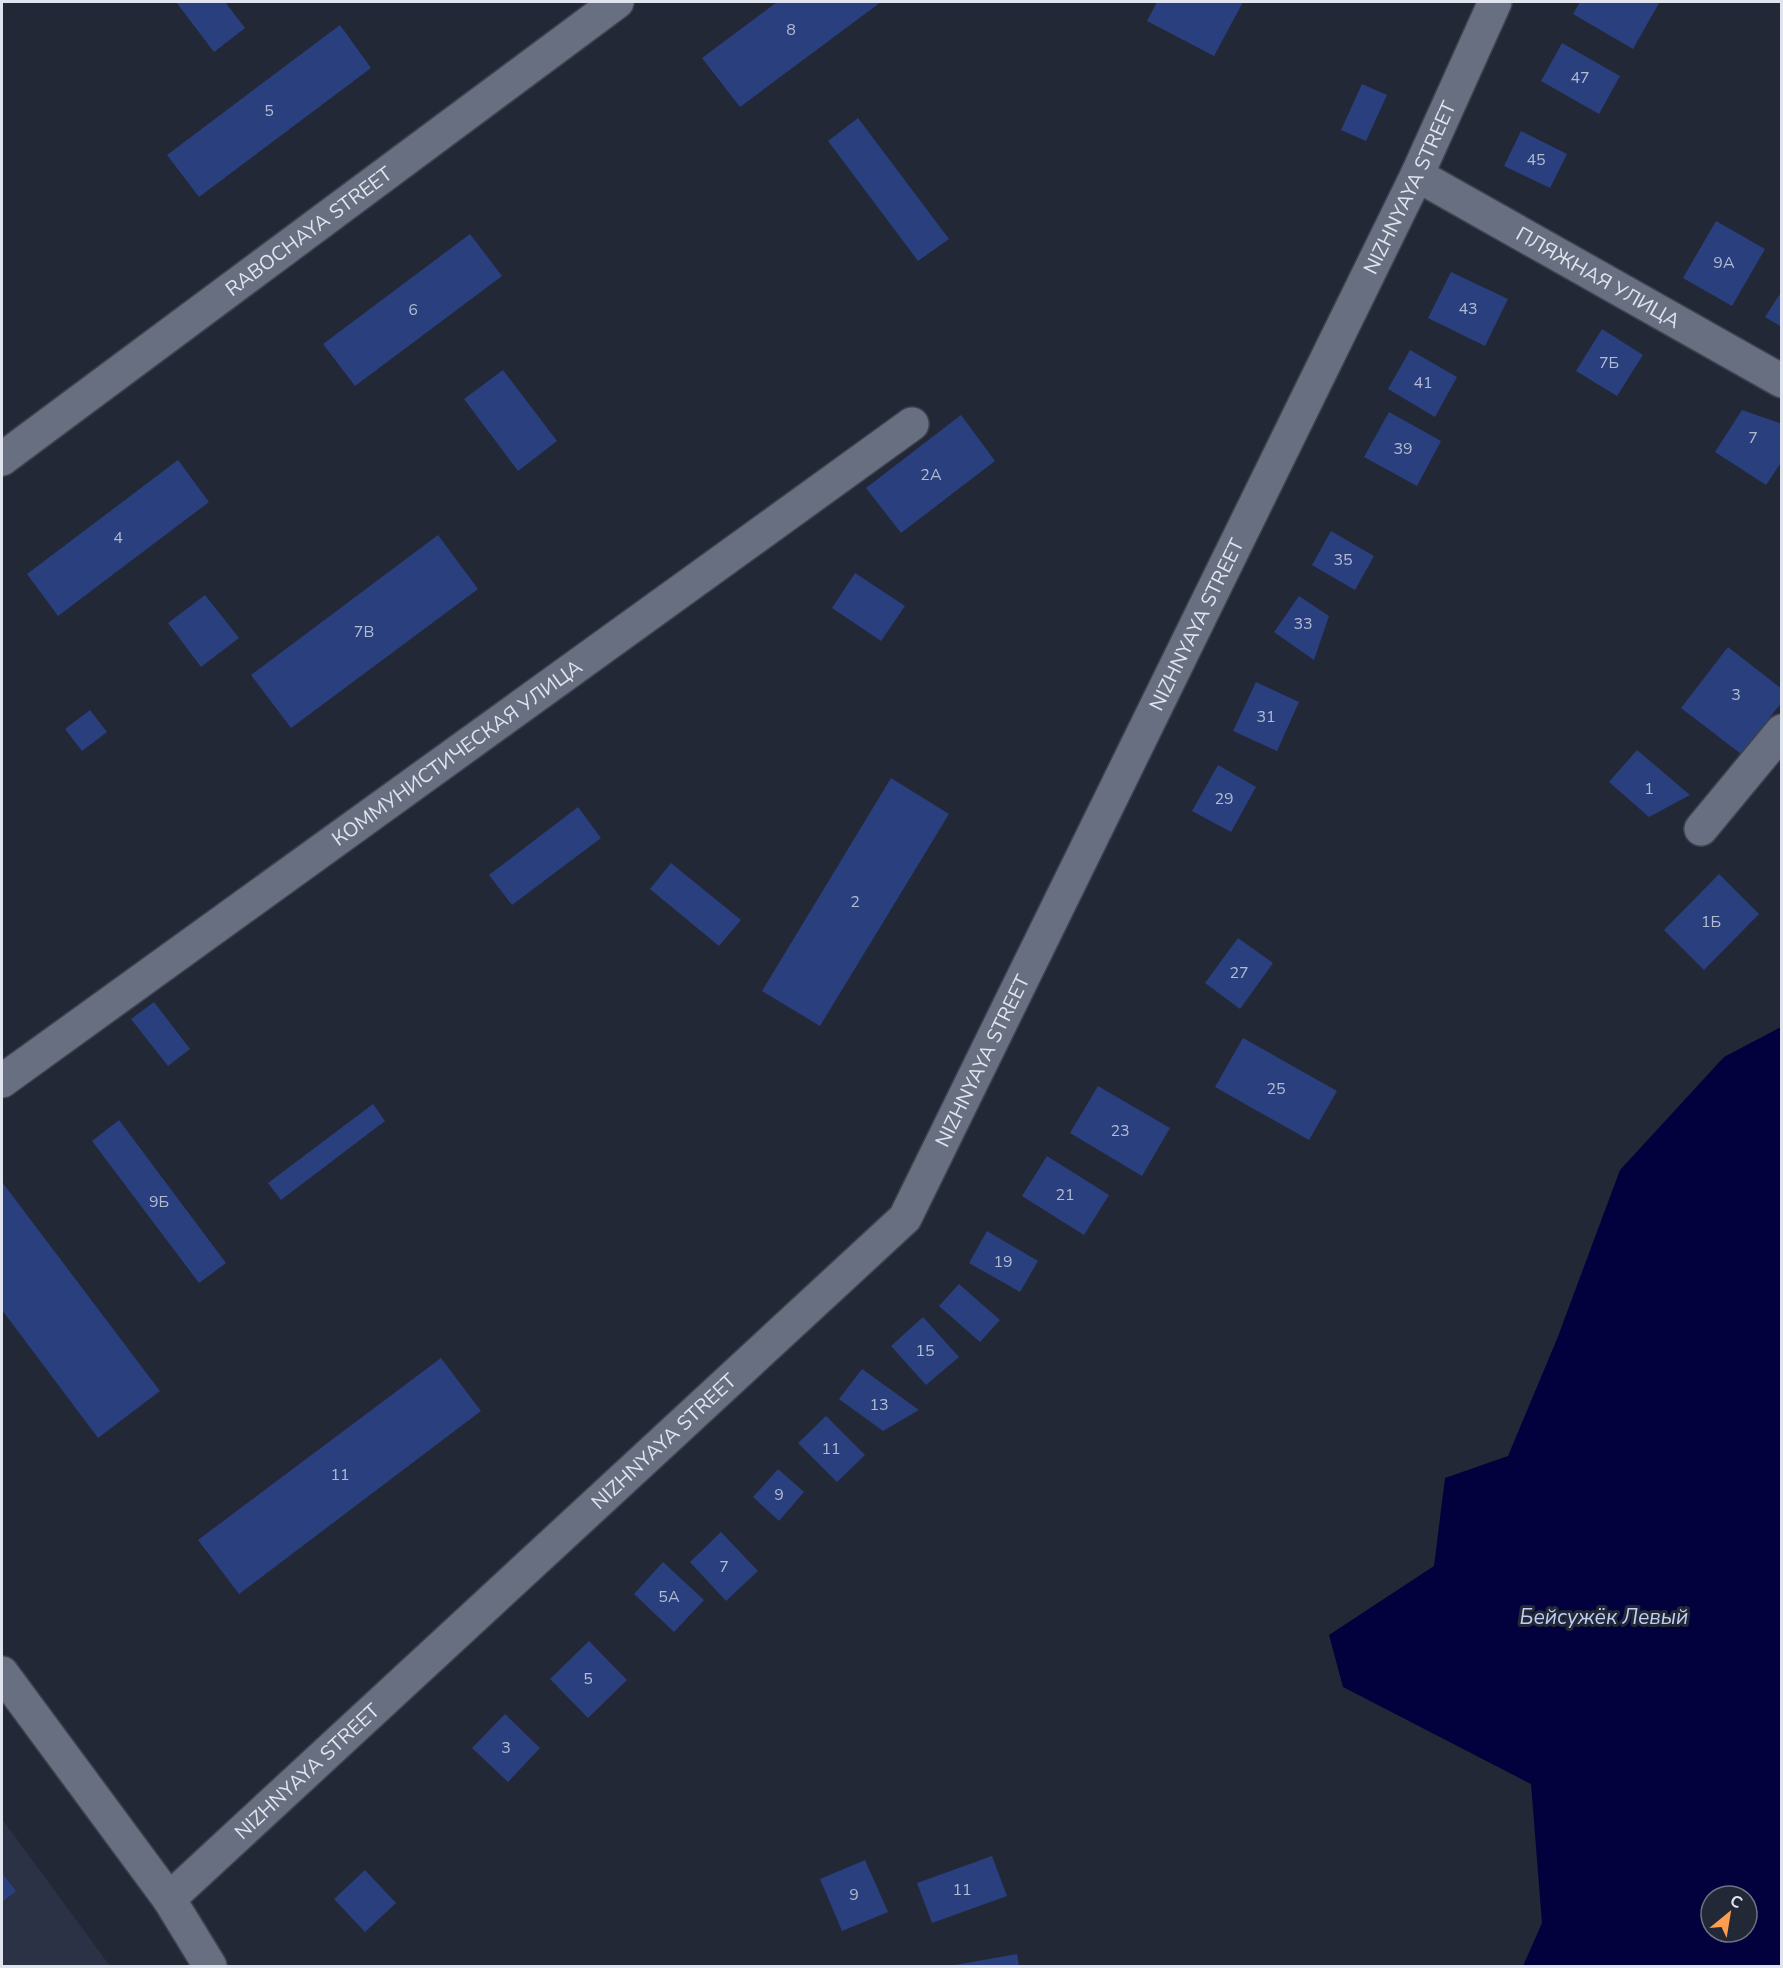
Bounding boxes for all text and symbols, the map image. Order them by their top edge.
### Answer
house number: 8 [786,19,796,41]
house number: 47 [1570,67,1590,89]
street label: NIZHNYAYA STREET [1357,97,1462,279]
house number: 5 [264,100,274,122]
house number: 45 [1526,149,1546,171]
street label: RABOCHAYA STREET [220,160,398,302]
street label: ПЛЯЖНАЯ УЛИЦА [1511,220,1685,334]
house number: 9А [1713,252,1735,274]
house number: 43 [1458,298,1478,320]
house number: 6 [408,299,418,321]
house number: 7Б [1599,352,1619,374]
house number: 41 [1413,372,1433,394]
house number: 7 [1748,427,1758,449]
house number: 39 [1393,438,1413,460]
house number: 2А [920,464,942,486]
house number: 4 [113,527,123,549]
street label: NIZHNYAYA STREET [1143,534,1250,715]
house number: 35 [1333,549,1353,571]
house number: 33 [1293,613,1313,635]
house number: 7В [354,621,374,643]
street label: КОММУНИСТИЧЕСКАЯ УЛИЦА [326,653,588,852]
house number: 3 [1731,684,1741,706]
house number: 31 [1256,706,1276,728]
house number: 1 [1644,778,1654,800]
house number: 29 [1214,788,1234,810]
house number: 2 [850,891,860,913]
house number: 1Б [1701,911,1721,933]
house number: 27 [1229,962,1249,984]
street label: NIZHNYAYA STREET [929,970,1036,1151]
house number: 25 [1266,1078,1286,1100]
house number: 23 [1110,1120,1130,1142]
house number: 21 [1055,1184,1075,1206]
house number: 9Б [149,1191,169,1213]
house number: 19 [993,1251,1013,1273]
house number: 15 [915,1340,935,1362]
street label: NIZHNYAYA STREET [585,1367,742,1515]
house number: 13 [869,1394,889,1416]
house number: 11 [821,1438,841,1460]
house number: 11 [330,1464,350,1486]
house number: 9 [774,1484,784,1506]
house number: 7 [719,1556,729,1578]
house number: 5А [658,1586,680,1608]
water label: Бейсужёк Левый [1520,1603,1688,1631]
house number: 5 [583,1668,593,1690]
street label: NIZHNYAYA STREET [229,1697,385,1845]
house number: 3 [501,1737,511,1759]
house number: 11 [952,1879,972,1901]
house number: 9 [849,1884,859,1906]
north arrow [1699,1884,1759,1944]
text: С [1726,1890,1746,1914]

